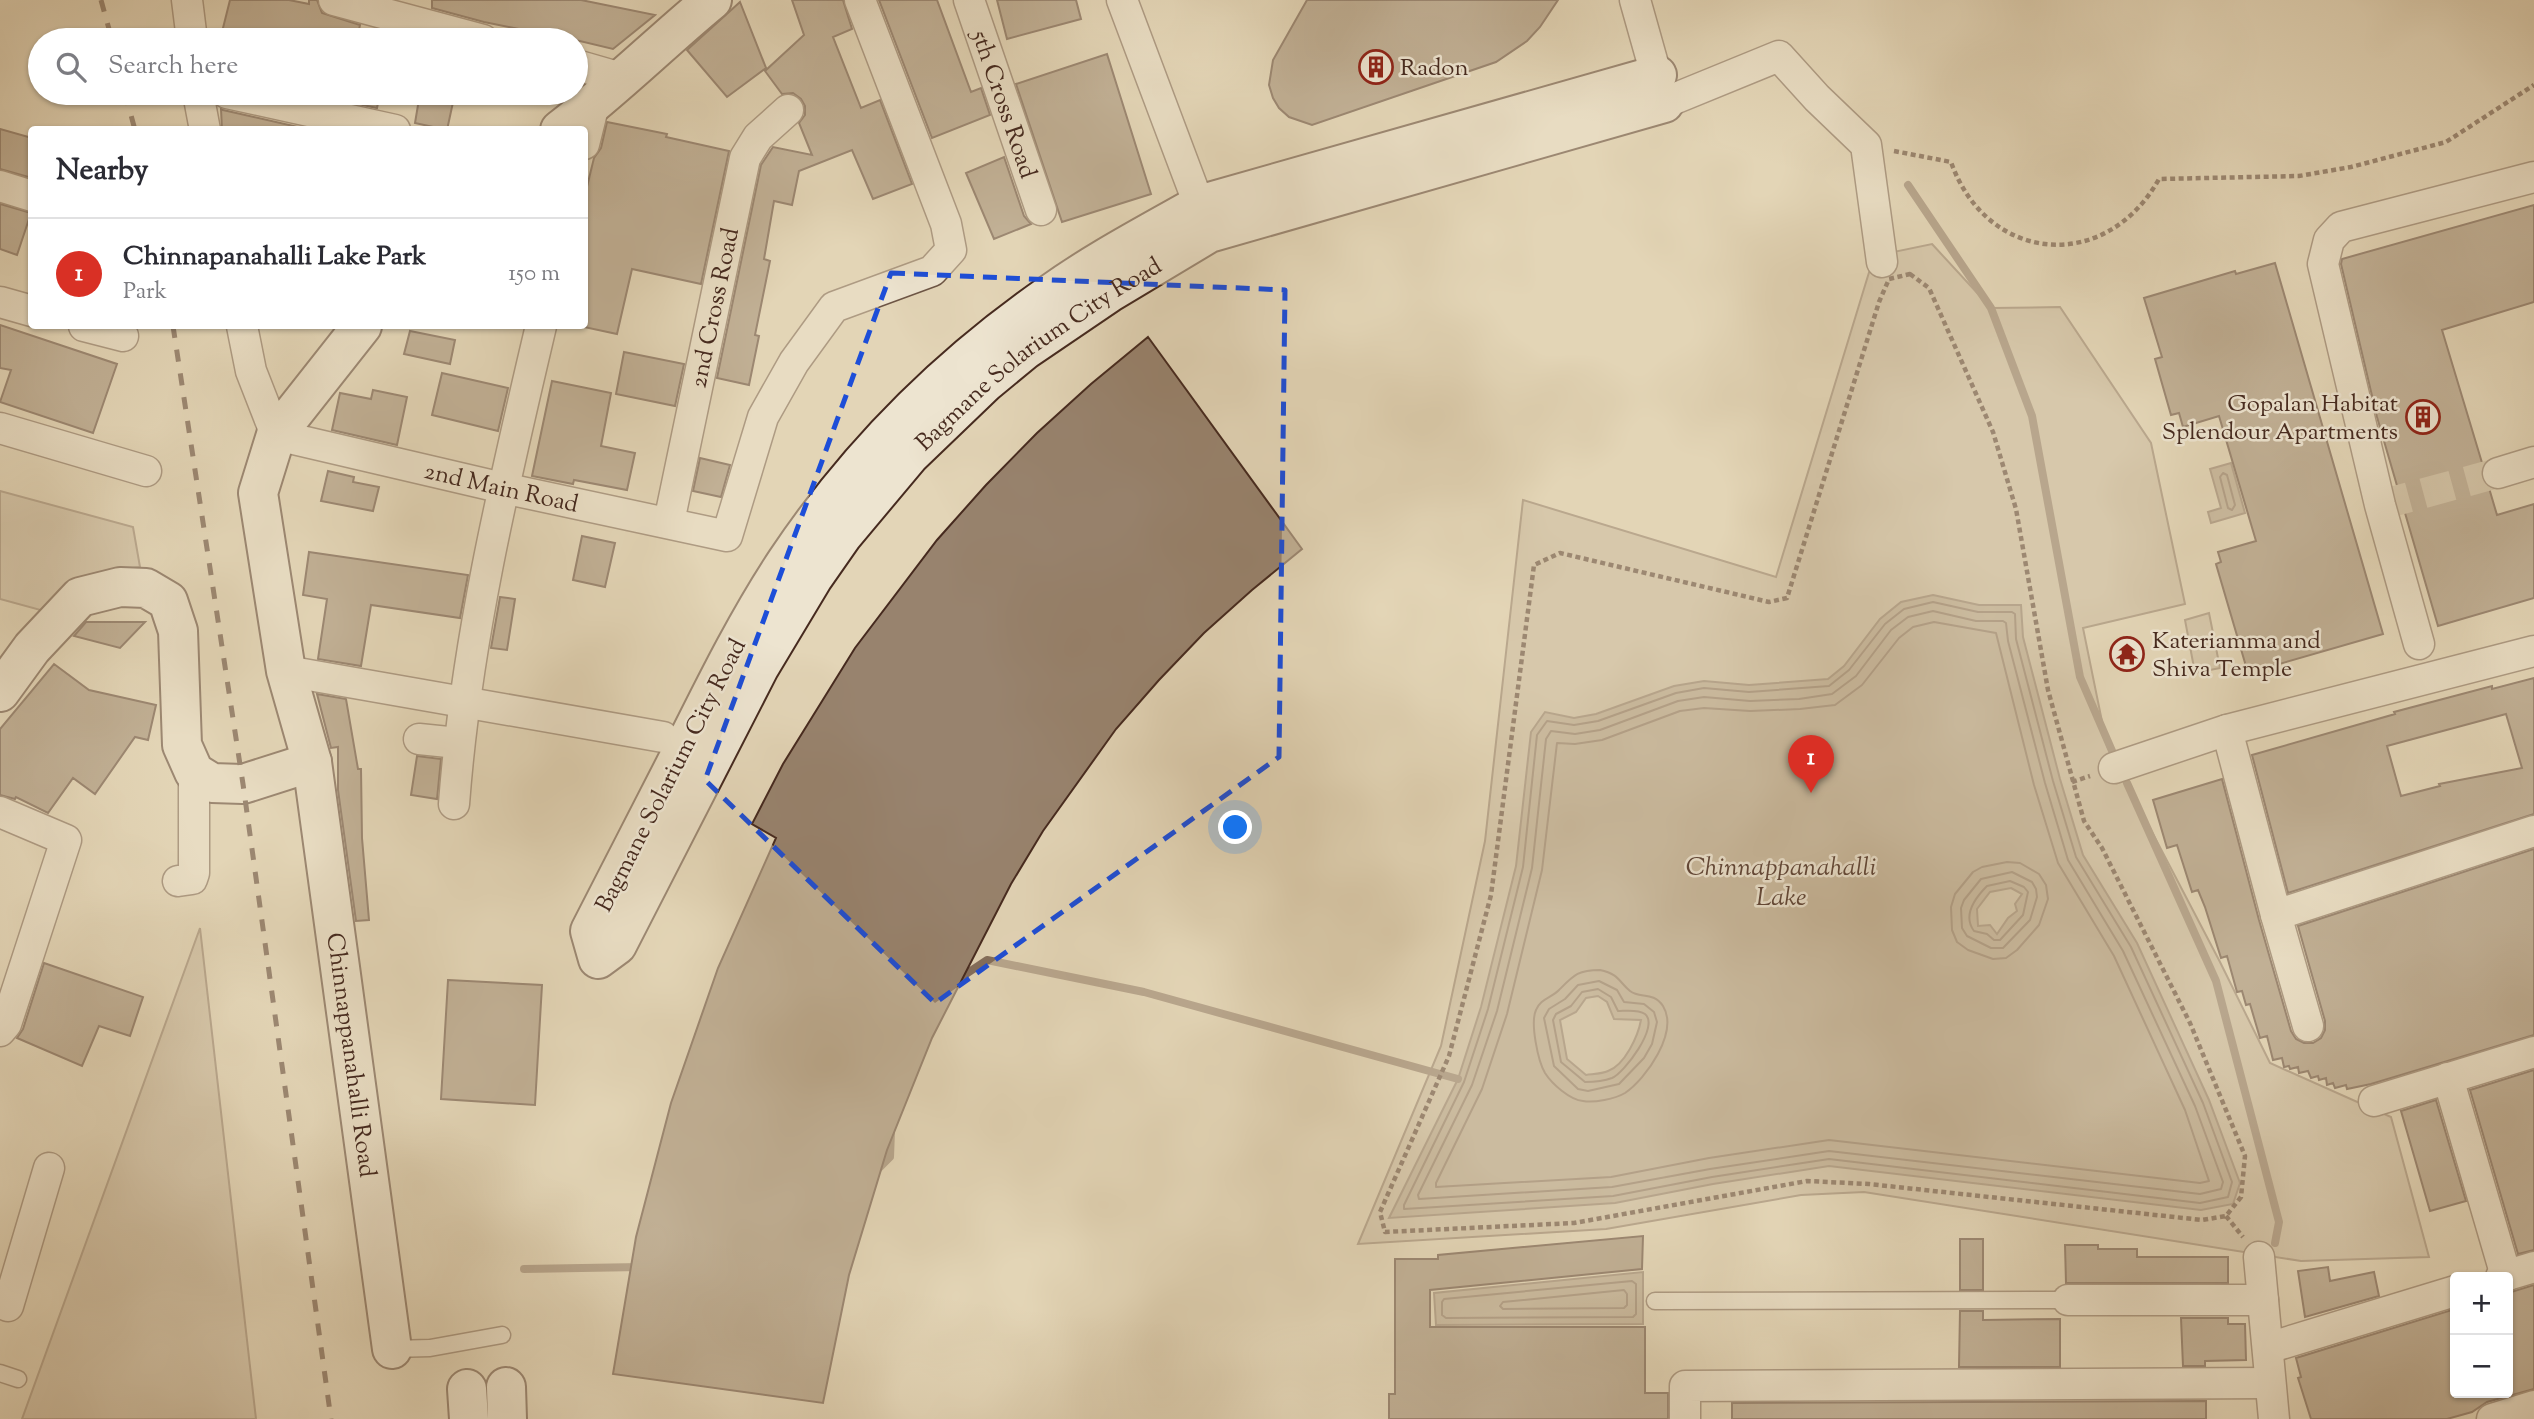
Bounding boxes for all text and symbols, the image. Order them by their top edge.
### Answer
street label: 5th Cross Road [961,24,1044,184]
search box [28,28,588,105]
icon: search [52,48,90,86]
text: Search here [108,48,238,85]
building icon: Radon [1357,48,1395,86]
place label: Radon [1400,52,1469,86]
text: Nearby [56,150,148,193]
street label: 2nd Cross Road [682,224,749,391]
text: Chinnapanahalli Lake Park [123,239,426,276]
street label: Bagmane Solarium City Road [909,250,1169,460]
text: 1 [75,258,83,291]
text: 150 m [508,258,560,291]
text: Park [123,276,167,309]
place label: Gopalan Habitat Splendour Apartments [2162,388,2398,450]
building icon: Gopalan Habitat Splendour Apartments [2404,398,2442,436]
street label: 2nd Main Road [421,455,582,523]
place label: Kateriamma and Shiva Temple [2152,625,2321,687]
street label: Bagmane Solarium City Road [588,633,756,919]
temple icon: Kateriamma and Shiva Temple [2108,635,2146,673]
pin: 1 [1788,735,1834,793]
your location [1218,810,1252,844]
water label: Chinnappanahalli Lake [1686,850,1876,917]
street label: Chinnappanahalli Road [316,931,384,1180]
map controls [2450,1272,2513,1398]
button: + [2450,1272,2513,1335]
button: − [2450,1335,2513,1398]

